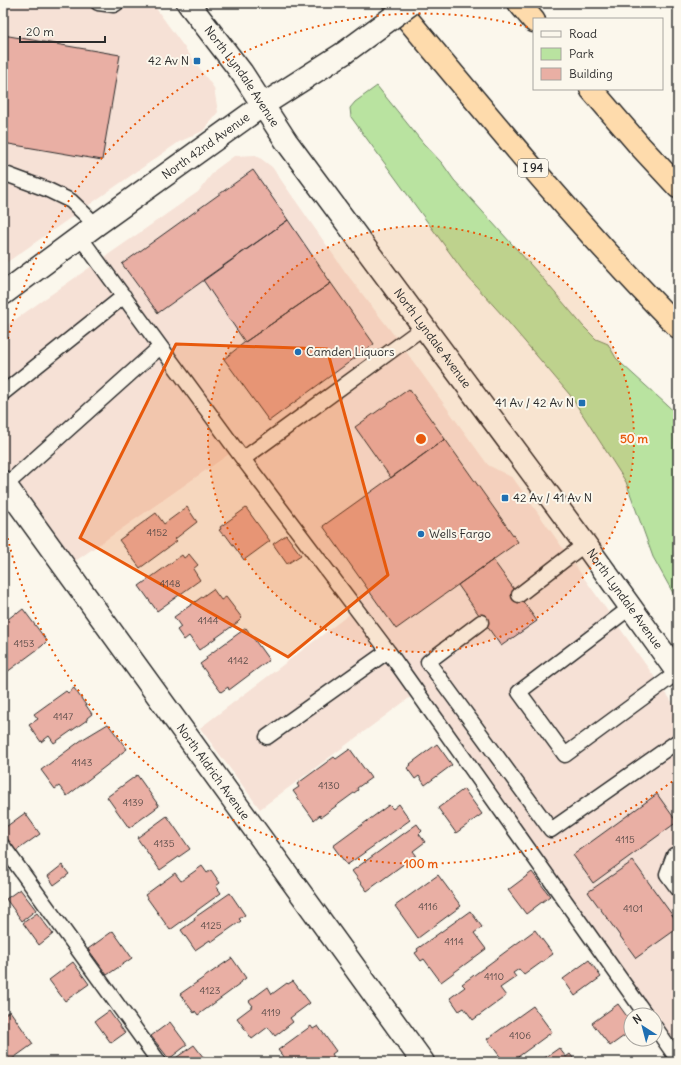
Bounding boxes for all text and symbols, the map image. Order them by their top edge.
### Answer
scale bar [20,18,105,44]
legend [533,18,663,90]
street label: North Lyndale Avenue [201,23,283,129]
text: 20 m [26,24,54,39]
text: Road [569,26,597,41]
text: Park [569,46,594,61]
place label: 42 Av N [148,53,189,68]
marker: 42 Av N [192,56,202,66]
text: Building [569,66,613,81]
street label: North 42nd Avenue [159,109,252,182]
road number: I 94 [518,159,548,177]
street label: North Lyndale Avenue [391,285,475,391]
place label: Camden Liquors [306,344,394,359]
marker: Camden Liquors [293,347,303,357]
place label: 41 Av / 42 Av N [495,395,574,410]
marker: 41 Av / 42 Av N [577,398,587,408]
text: 50 m [620,431,649,446]
centre of rings [414,432,428,446]
place label: 42 Av / 41 Av N [513,490,592,505]
marker: 42 Av / 41 Av N [500,493,510,503]
house number: 4152 [147,526,168,539]
place label: Wells Fargo [429,526,491,541]
marker: Wells Fargo [416,529,426,539]
street label: North Lyndale Avenue [584,546,666,652]
house number: 4148 [159,577,181,590]
house number: 4144 [197,614,219,627]
house number: 4153 [13,637,35,650]
house number: 4142 [228,654,249,667]
house number: 4147 [53,710,73,723]
street label: North Aldrich Avenue [174,721,253,823]
house number: 4143 [71,756,93,769]
house number: 4130 [318,779,340,792]
house number: 4139 [122,796,144,809]
house number: 4115 [615,833,635,846]
house number: 4135 [153,837,175,850]
text: 100 m [404,856,438,871]
house number: 4116 [418,900,438,913]
house number: 4101 [623,902,643,915]
house number: 4125 [201,919,222,932]
house number: 4114 [444,935,464,948]
house number: 4110 [484,970,504,983]
house number: 4123 [200,984,221,997]
house number: 4119 [261,1006,281,1019]
north arrow [623,1007,663,1047]
text: N [630,1011,644,1027]
house number: 4106 [509,1029,531,1042]

